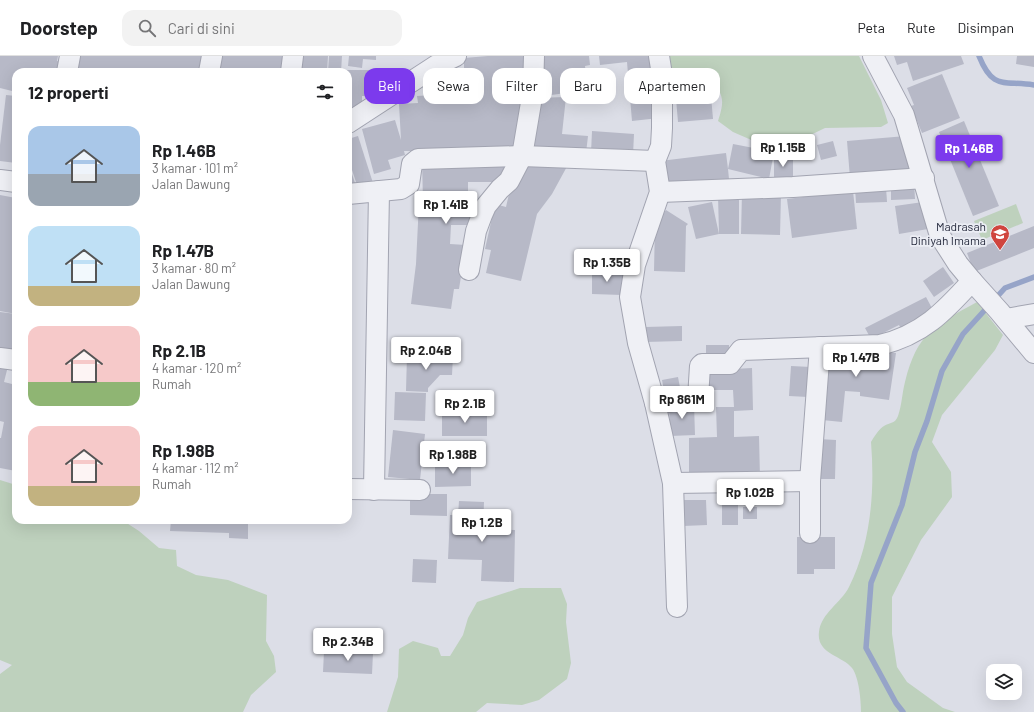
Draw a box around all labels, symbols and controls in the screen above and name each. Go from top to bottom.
search box [122,10,402,46]
text: Doorstep [20,16,98,39]
icon: search [136,17,158,39]
text: Cari di sini [168,19,235,37]
text: Peta [857,19,885,36]
text: Rute [907,19,935,36]
text: Disimpan [957,19,1014,36]
chip: Beli [364,68,415,104]
chip: Sewa [423,68,484,104]
chip: Filter [492,68,552,104]
chip: Baru [560,68,616,104]
chip: Apartemen [624,68,720,104]
icon: filters [314,81,336,103]
text: 12 properti [28,82,109,102]
pin: Rp 1.15B [742,134,824,168]
pin: Rp 1.46B [928,135,1010,169]
text: Rp 1.15B [760,139,806,155]
text: Rp 1.46B [152,140,216,160]
text: Rp 1.46B [945,140,993,156]
icon: home [60,142,108,190]
text: 3 kamar · 101 m² [152,160,238,176]
text: Jalan Dawung [152,176,230,192]
pin: Rp 1.41B [405,191,487,225]
text: Rp 1.41B [423,196,469,212]
place label: Madrasah Diniyah Imama [910,219,986,247]
school or university icon: Madrasah Diniyah Imama [989,223,1011,251]
text: Rp 1.47B [152,240,214,260]
icon: home [60,242,108,290]
pin: Rp 1.35B [566,249,648,283]
text: Rp 1.35B [583,254,631,270]
text: 3 kamar · 80 m² [152,260,236,276]
text: Jalan Dawung [152,276,230,292]
pin: Rp 2.04B [385,337,467,371]
text: Rp 2.1B [152,340,206,360]
icon: home [60,342,108,390]
text: Rp 2.04B [400,342,452,358]
pin: Rp 1.47B [815,344,897,378]
text: Rp 1.47B [832,349,880,365]
text: 4 kamar · 120 m² [152,360,241,376]
text: Rumah [152,376,191,392]
pin: Rp 861M [645,386,719,420]
pin: Rp 2.1B [428,390,502,424]
text: Rp 861M [659,391,705,407]
text: Rp 2.1B [444,395,486,411]
text: Rp 1.98B [152,440,215,460]
pin: Rp 1.98B [412,441,494,475]
icon: home [60,442,108,490]
text: Rp 1.98B [429,446,477,462]
text: 4 kamar · 112 m² [152,460,239,476]
text: Rumah [152,476,191,492]
pin: Rp 1.02B [709,479,791,513]
text: Rp 1.02B [726,484,774,500]
pin: Rp 1.2B [445,509,519,543]
text: Rp 1.2B [461,514,503,530]
pin: Rp 2.34B [307,628,389,662]
text: Rp 2.34B [322,633,374,649]
map controls [986,664,1022,700]
button: layers [986,664,1022,700]

